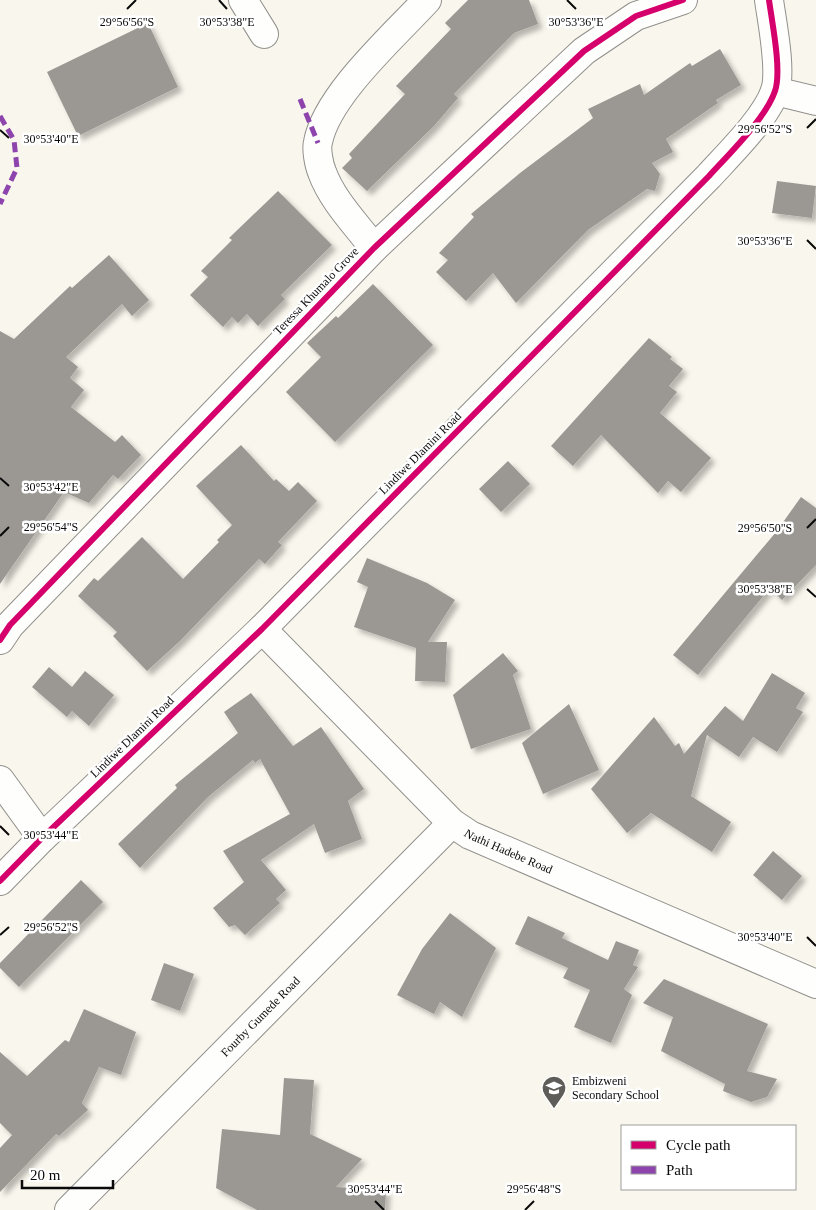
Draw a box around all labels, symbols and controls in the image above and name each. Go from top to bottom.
text: 29°56'56"S [100,15,154,29]
text: 30°53'38"E [199,15,255,29]
text: 30°53'36"E [548,15,604,29]
text: 29°56'52"S [738,122,792,136]
text: 30°53'40"E [23,132,79,146]
text: 30°53'36"E [737,234,793,248]
street label: Teressa Khumalo Grove [271,244,361,338]
street label: Lindiwe Dlamini Road [376,409,464,497]
text: 30°53'42"E [23,480,79,494]
text: 29°56'54"S [24,520,78,534]
text: 29°56'50"S [738,521,792,535]
text: 30°53'38"E [737,582,793,596]
street label: Lindiwe Dlamini Road [87,694,177,780]
street label: Nathi Hadebe Road [462,826,555,877]
text: 30°53'44"E [23,828,79,842]
text: 29°56'52"S [24,920,78,934]
text: 30°53'40"E [737,930,793,944]
street label: Fourby Gumede Road [218,974,303,1060]
place label: Embizweni Secondary School [572,1074,660,1102]
school or university icon: Embizweni Secondary School [541,1075,567,1109]
legend [621,1125,796,1190]
text: Cycle path [666,1137,731,1153]
scale bar [22,1158,114,1190]
text: Path [666,1162,693,1178]
text: 20 m [30,1167,61,1183]
text: 30°53'44"E [347,1182,403,1196]
text: 29°56'48"S [507,1182,561,1196]

